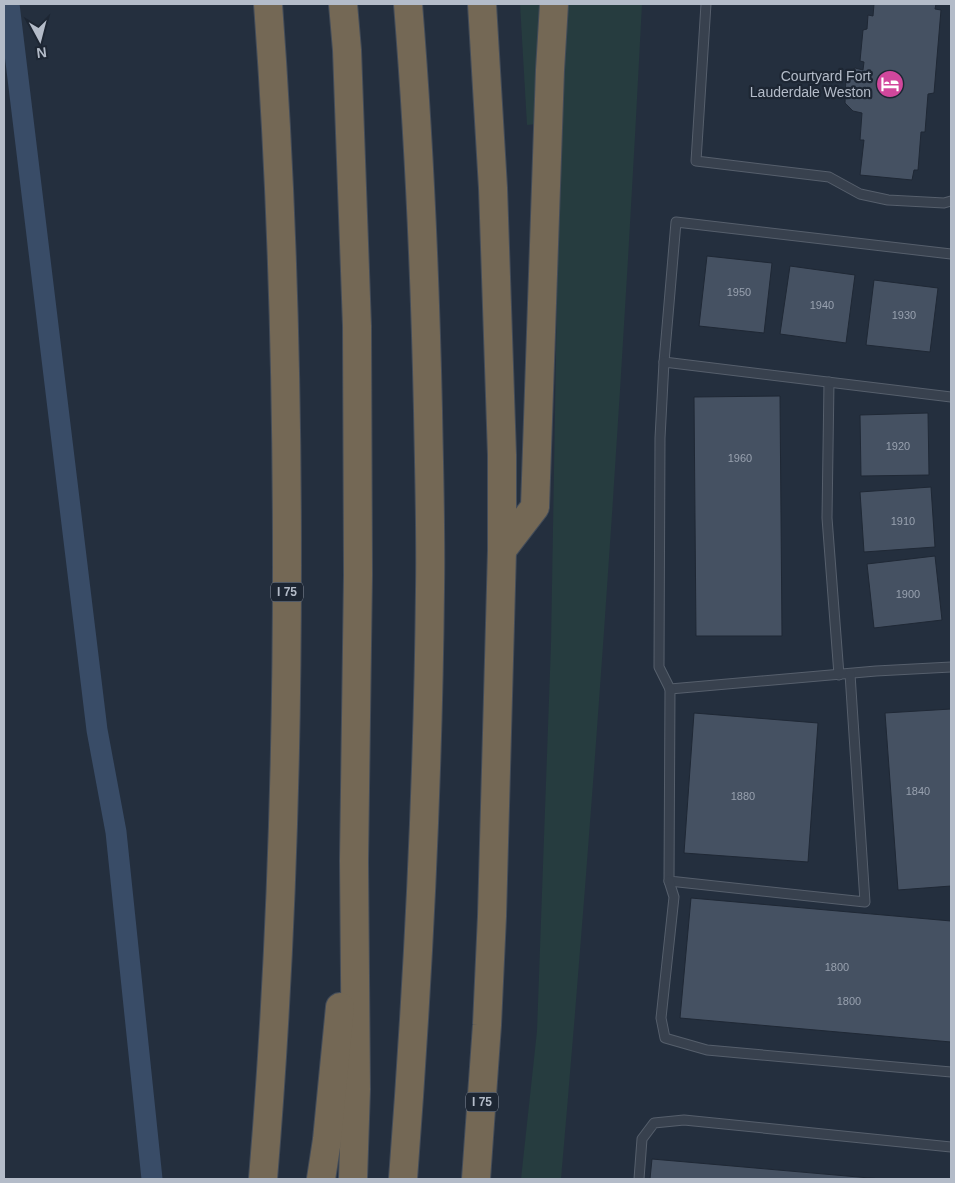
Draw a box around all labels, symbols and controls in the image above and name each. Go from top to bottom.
north arrow [15,15,65,65]
text: N [36,44,48,61]
place label: Courtyard Fort Lauderdale Weston [750,68,871,100]
hotel icon: Courtyard Fort Lauderdale Weston [875,69,905,99]
house number: 1950 [727,286,751,298]
house number: 1940 [810,299,834,311]
house number: 1930 [892,309,916,321]
house number: 1920 [886,440,910,452]
house number: 1960 [728,452,752,464]
house number: 1910 [891,515,915,527]
road number: I 75 [271,582,303,602]
house number: 1900 [896,588,920,600]
house number: 1840 [906,785,930,797]
house number: 1880 [731,790,755,802]
house number: 1800 [825,961,849,973]
house number: 1800 [837,995,861,1007]
road number: I 75 [466,1092,498,1112]

